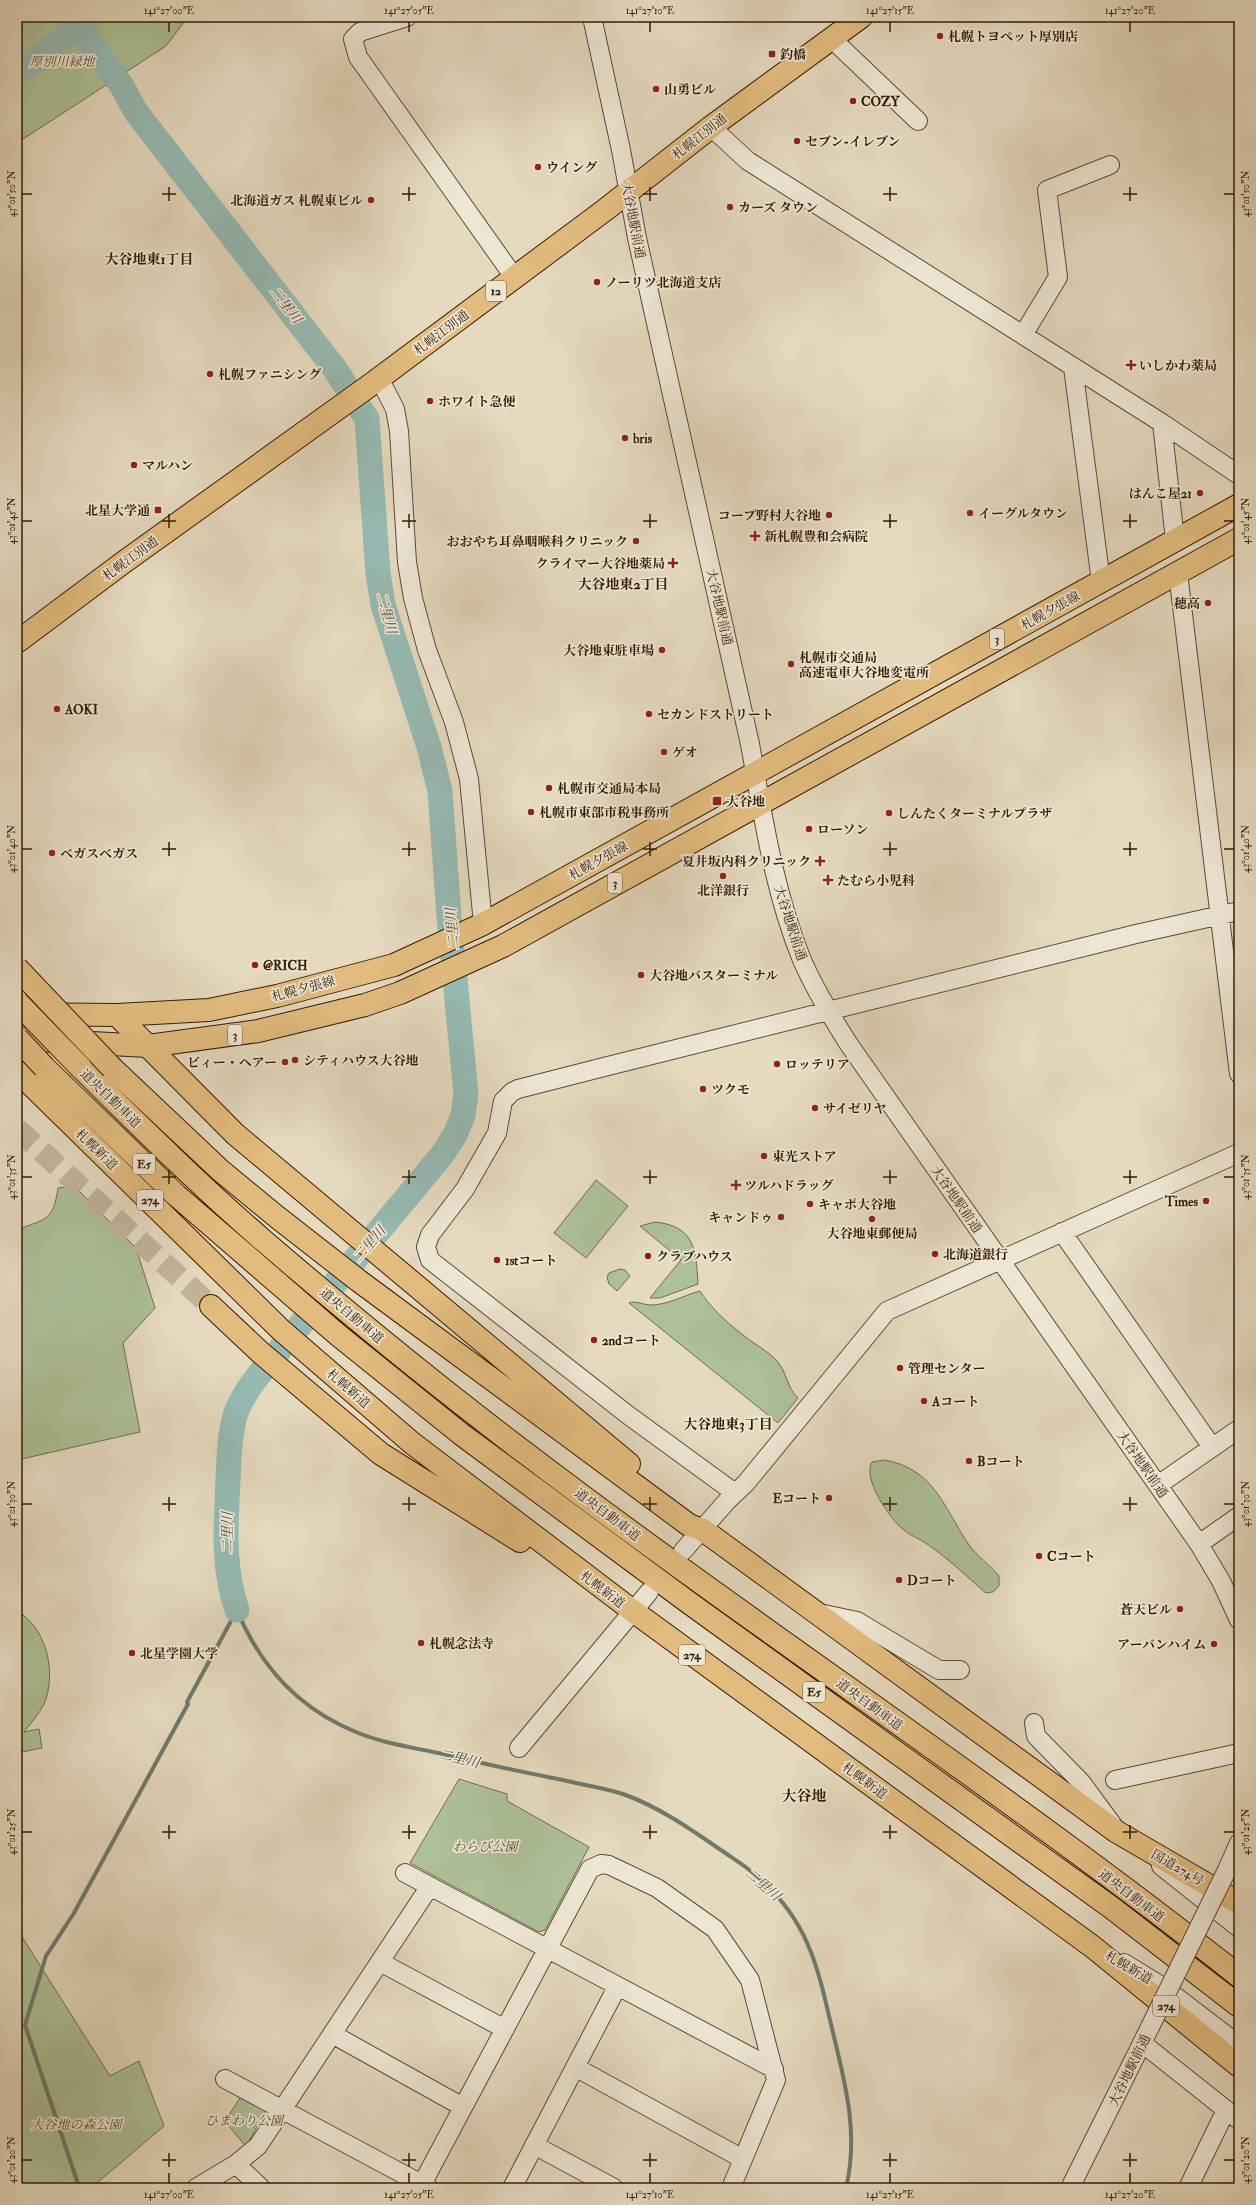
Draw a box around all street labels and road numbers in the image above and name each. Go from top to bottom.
street label: 札幌江別通 [669,110,730,163]
street label: 大谷地駅前通 [618,180,648,260]
road number: 12 [486,281,506,301]
street label: 札幌江別通 [411,307,472,359]
street label: 札幌江別通 [100,533,162,584]
street label: 大谷地駅前通 [702,567,736,647]
street label: 札幌夕張線 [1018,588,1083,634]
road number: 3 [990,629,1004,649]
street label: 札幌夕張線 [566,838,631,884]
road number: 3 [608,873,622,893]
street label: 大谷地駅前通 [770,884,810,963]
street label: 札幌夕張線 [270,973,337,1005]
road number: 3 [228,1025,242,1045]
street label: 道央自動車道 [77,1066,144,1132]
street label: 札幌新道 [72,1126,121,1174]
road number: E5 [133,1154,155,1174]
street label: 大谷地駅前通 [927,1163,985,1236]
road number: 274 [137,1190,163,1210]
street label: 道央自動車道 [316,1285,386,1347]
street label: 札幌新道 [323,1366,373,1412]
street label: 大谷地駅前通 [1113,1428,1171,1501]
street label: 道央自動車道 [571,1485,643,1545]
street label: 札幌新道 [577,1568,628,1612]
road number: 274 [679,1645,705,1665]
street label: 道央自動車道 [833,1675,906,1734]
road number: E5 [803,1682,825,1702]
street label: 札幌新道 [839,1759,890,1803]
street label: 国道274号 [1148,1846,1207,1889]
street label: 道央自動車道 [1095,1866,1167,1926]
street label: 札幌新道 [1102,1948,1155,1988]
road number: 274 [1153,1996,1179,2016]
street label: 大谷地駅前通 [1106,2032,1154,2109]

